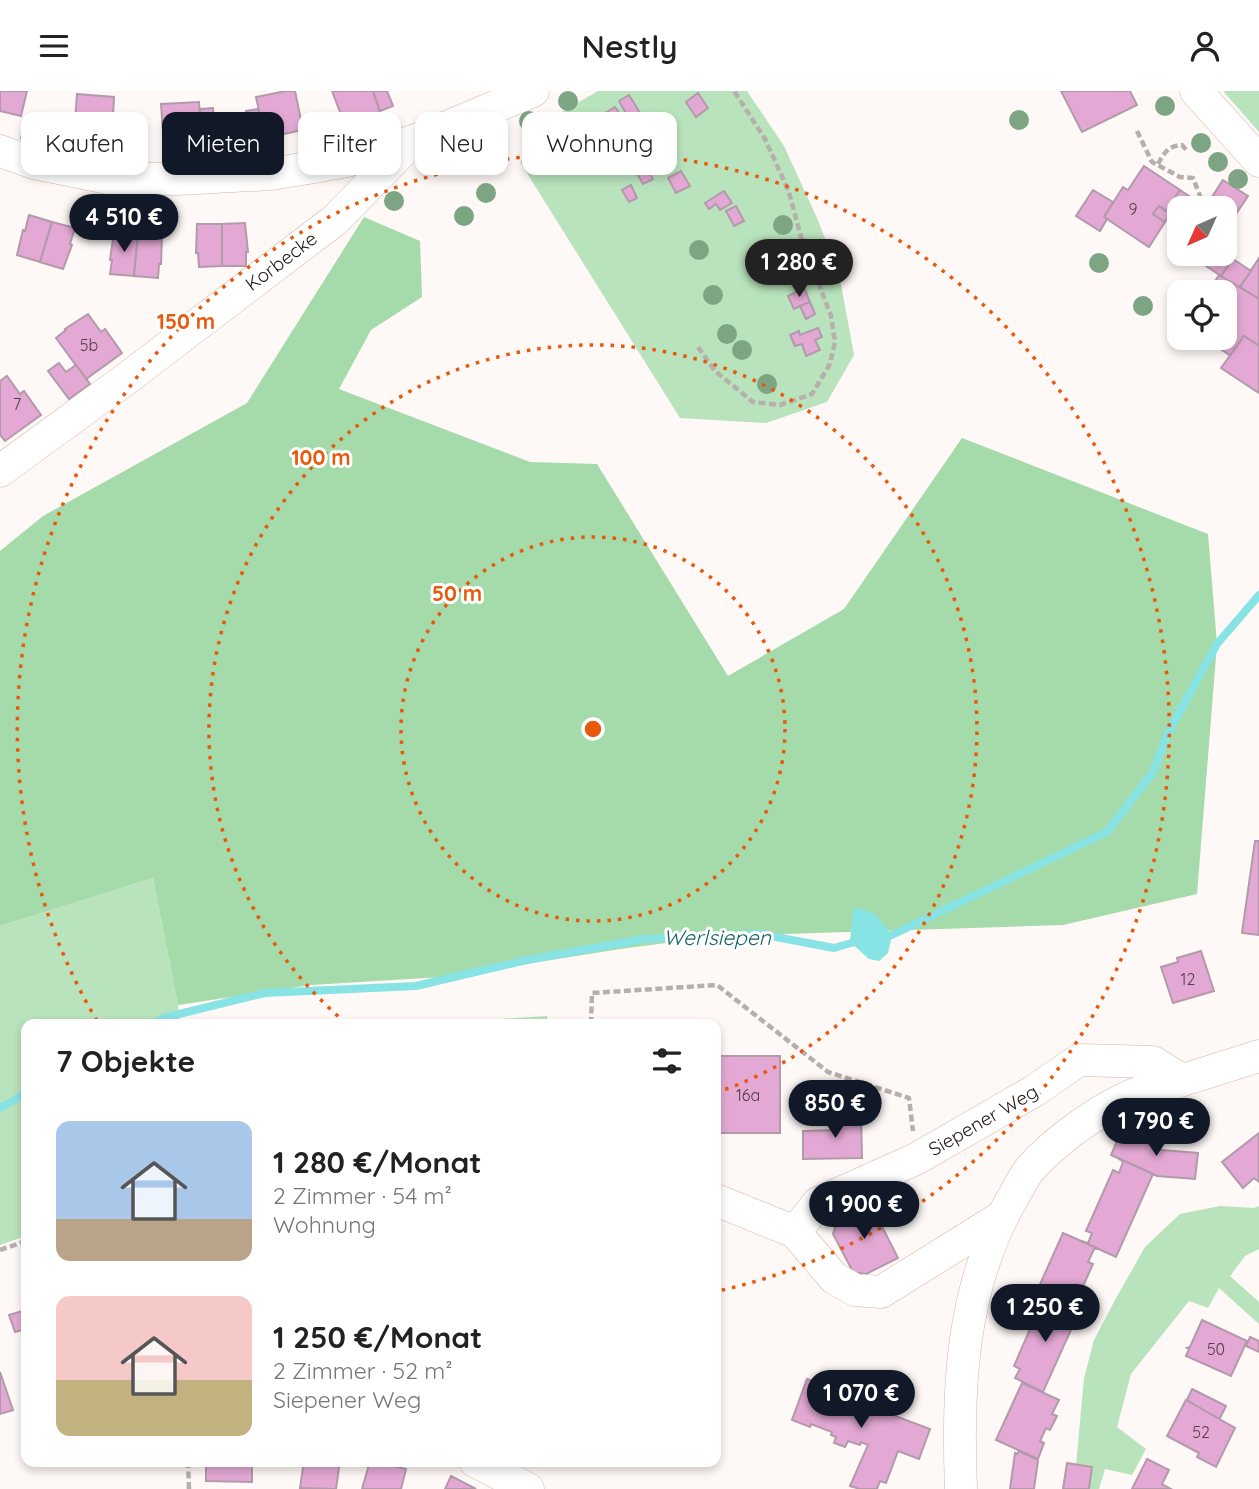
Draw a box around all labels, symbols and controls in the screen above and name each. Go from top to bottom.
text: Nestly [581,26,678,66]
icon: menu [35,27,73,65]
icon: person [1186,27,1224,65]
chip: Kaufen [21,112,148,175]
chip: Mieten [162,112,284,175]
chip: Filter [298,112,401,175]
chip: Neu [415,112,508,175]
chip: Wohnung [522,112,677,175]
pin: 4 510 € [59,195,189,254]
north arrow [1167,196,1237,266]
map controls [1167,196,1237,350]
house number: 9 [1129,199,1138,219]
text: 4 510 € [85,202,163,231]
street label: Korbecke [240,226,322,296]
pin: 1 280 € [734,239,864,299]
text: 1 280 € [761,247,837,276]
button: locate [1167,280,1237,350]
text: 150 m [157,308,215,334]
house number: 5b [80,335,98,355]
house number: 7 [13,394,21,414]
text: 100 m [291,444,351,470]
text: 50 m [432,580,482,606]
centre of rings [581,717,605,741]
water label: Werlsiepen [663,924,772,950]
house number: 12 [1181,969,1196,989]
text: 7 Objekte [56,1042,195,1080]
icon: filters [648,1042,686,1080]
street label: Siepener Weg [924,1079,1042,1161]
pin: 850 € [786,1081,884,1140]
house number: 16a [736,1085,760,1105]
text: 850 € [805,1088,865,1117]
pin: 1 790 € [1091,1098,1221,1158]
text: 1 790 € [1118,1106,1194,1135]
text: 1 280 €/Monat [273,1143,482,1181]
icon: home [112,1149,196,1233]
text: 2 Zimmer · 54 m² [273,1181,452,1210]
pin: 1 900 € [799,1181,929,1241]
text: 1 900 € [825,1189,903,1218]
text: Wohnung [273,1210,376,1239]
pin: 1 250 € [980,1285,1110,1344]
text: 1 250 € [1007,1292,1083,1321]
text: 1 250 €/Monat [273,1318,482,1356]
icon: home [112,1324,196,1408]
house number: 50 [1207,1339,1225,1359]
text: 2 Zimmer · 52 m² [273,1356,452,1385]
pin: 1 070 € [796,1371,926,1430]
text: 1 070 € [823,1378,899,1407]
text: Siepener Weg [273,1385,421,1414]
house number: 52 [1192,1422,1210,1442]

